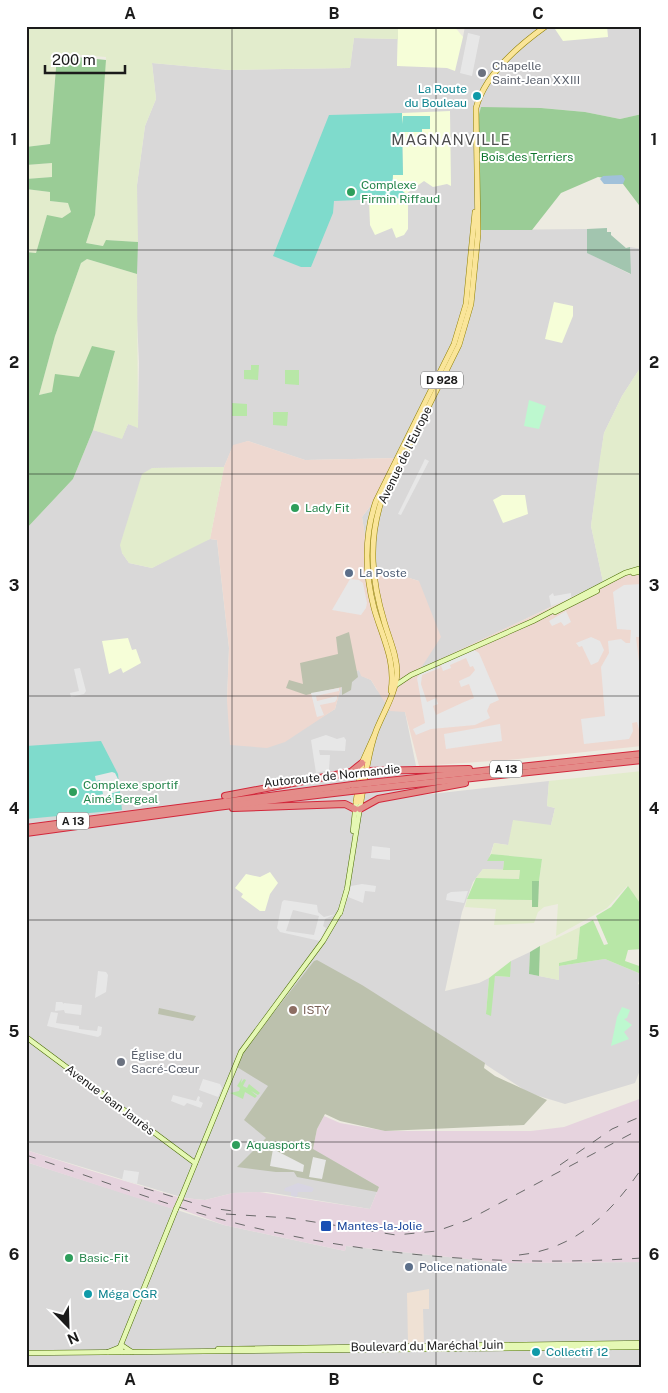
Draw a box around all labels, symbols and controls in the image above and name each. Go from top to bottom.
text: A [124,4,136,23]
text: B [329,4,340,23]
text: C [532,4,544,23]
scale bar [45,42,125,74]
text: 200 m [52,51,96,68]
place label: Chapelle Saint-Jean XXIII [492,59,580,87]
marker: Chapelle Saint-Jean XXIII [476,67,488,79]
place label: La Route du Bouleau [404,82,467,110]
marker: La Route du Bouleau [471,90,483,102]
text: 1 [11,130,17,149]
text: 1 [651,130,657,149]
district label: MAGNANVILLE [391,131,511,148]
park label: Bois des Terriers [481,150,573,164]
place label: Complexe Firmin Riffaud [361,178,440,206]
marker: Complexe Firmin Riffaud [345,186,357,198]
text: 2 [9,353,19,372]
text: 2 [649,353,659,372]
road number: D 928 [421,372,463,388]
street label: Avenue de l'Europe [375,404,435,506]
place label: Lady Fit [305,501,350,515]
marker: Lady Fit [289,502,301,514]
place label: La Poste [359,566,407,580]
marker: La Poste [343,567,355,579]
text: 3 [9,576,19,595]
text: 3 [649,576,659,595]
road number: A 13 [490,761,522,778]
street label: Autoroute de Normandie [263,762,401,790]
place label: Complexe sportif Aimé Bergeal [83,778,179,806]
marker: Complexe sportif Aimé Bergeal [67,786,79,798]
text: 4 [9,799,20,818]
text: 4 [649,799,660,818]
road number: A 13 [57,812,89,829]
place label: ISTY [303,1003,330,1017]
marker: ISTY [287,1004,299,1016]
text: 5 [9,1022,20,1041]
text: 5 [649,1022,660,1041]
place label: Église du Sacré-Cœur [131,1048,200,1076]
marker: Église du Sacré-Cœur [115,1056,127,1068]
street label: Avenue Jean Jaurès [63,1062,157,1138]
place label: Aquasports [246,1138,310,1152]
marker: Aquasports [230,1139,242,1151]
marker: Mantes-la-Jolie [319,1219,333,1233]
place label: Mantes-la-Jolie [337,1219,423,1233]
text: 6 [9,1245,19,1264]
text: 6 [649,1245,659,1264]
place label: Basic-Fit [79,1251,129,1265]
marker: Basic-Fit [63,1252,75,1264]
place label: Police nationale [419,1260,508,1274]
marker: Police nationale [403,1261,415,1273]
place label: Méga CGR [98,1287,157,1301]
marker: Méga CGR [82,1288,94,1300]
north arrow [42,1300,92,1350]
text: N [65,1328,81,1347]
street label: Boulevard du Maréchal Juin [350,1338,504,1354]
place label: Collectif 12 [546,1345,608,1359]
marker: Collectif 12 [530,1346,542,1358]
text: A [124,1370,136,1389]
text: B [329,1370,340,1389]
text: C [532,1370,544,1389]

